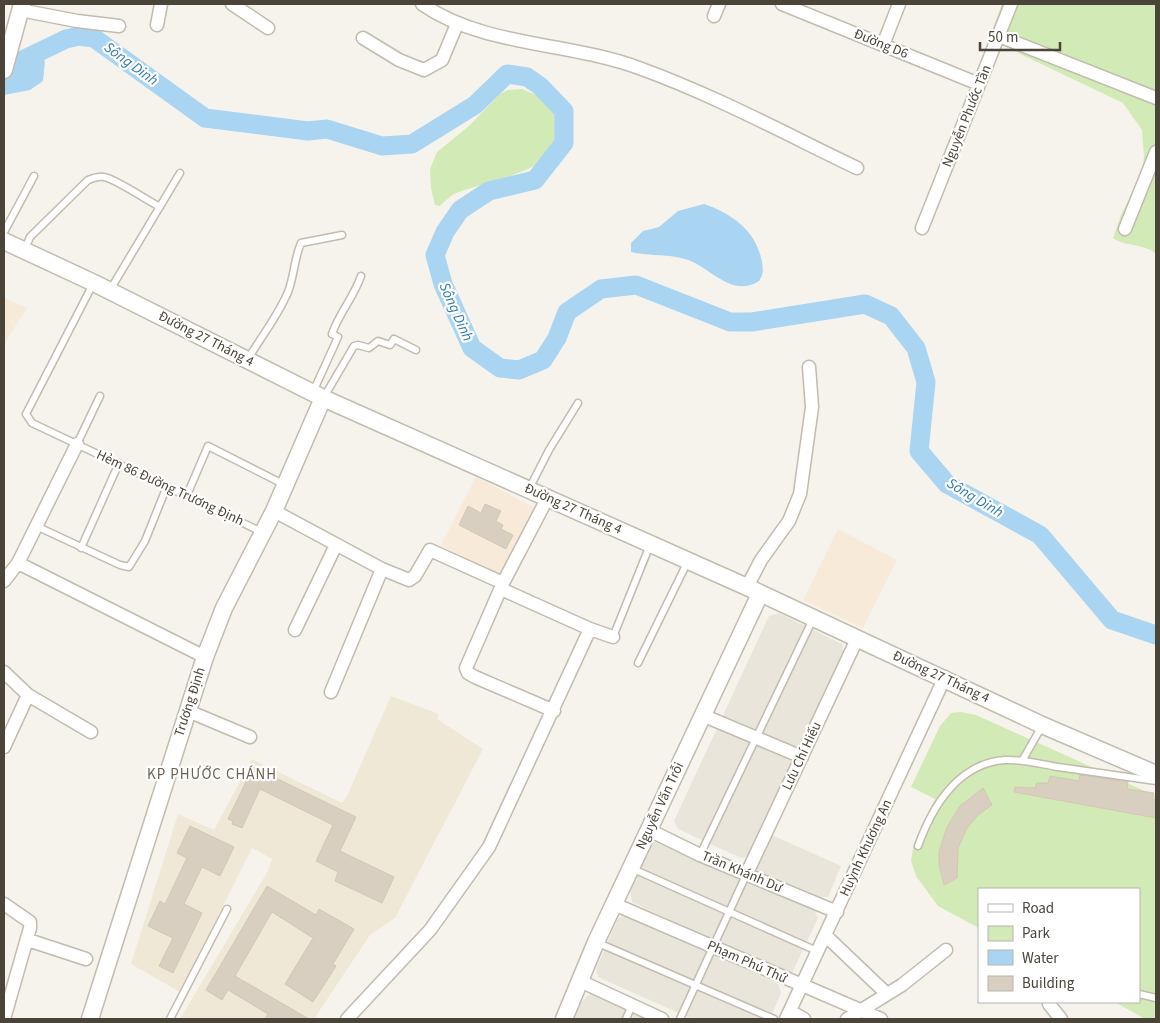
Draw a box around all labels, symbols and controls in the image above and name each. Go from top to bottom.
scale bar [980,20,1060,52]
street label: Đường D6 [851,24,911,64]
text: 50 m [988,27,1018,48]
water label: Sông Dinh [100,37,163,91]
street label: Nguyễn Phước Tần [937,62,997,170]
water label: Sông Dinh [434,279,478,345]
street label: Đường 27 Tháng 4 [155,306,257,372]
street label: Hẻm 86 Đường Trương Định [93,445,247,531]
water label: Sông Dinh [943,473,1007,523]
street label: Đường 27 Tháng 4 [521,479,625,539]
street label: Đường 27 Tháng 4 [889,646,993,708]
street label: Trương Định [169,665,211,739]
street label: Lưu Chí Hiếu [777,718,827,794]
street label: Nguyễn Văn Trỗi [631,759,689,853]
district label: KP PHƯỚC CHÁNH [147,764,277,785]
street label: Huỳnh Khương An [835,796,897,900]
street label: Trần Khánh Dư [699,846,786,898]
legend [978,888,1140,1003]
text: Road [1022,898,1054,919]
text: Park [1022,923,1051,944]
street label: Phạm Phú Thứ [704,935,791,989]
text: Water [1022,948,1059,969]
text: Building [1022,973,1075,994]

